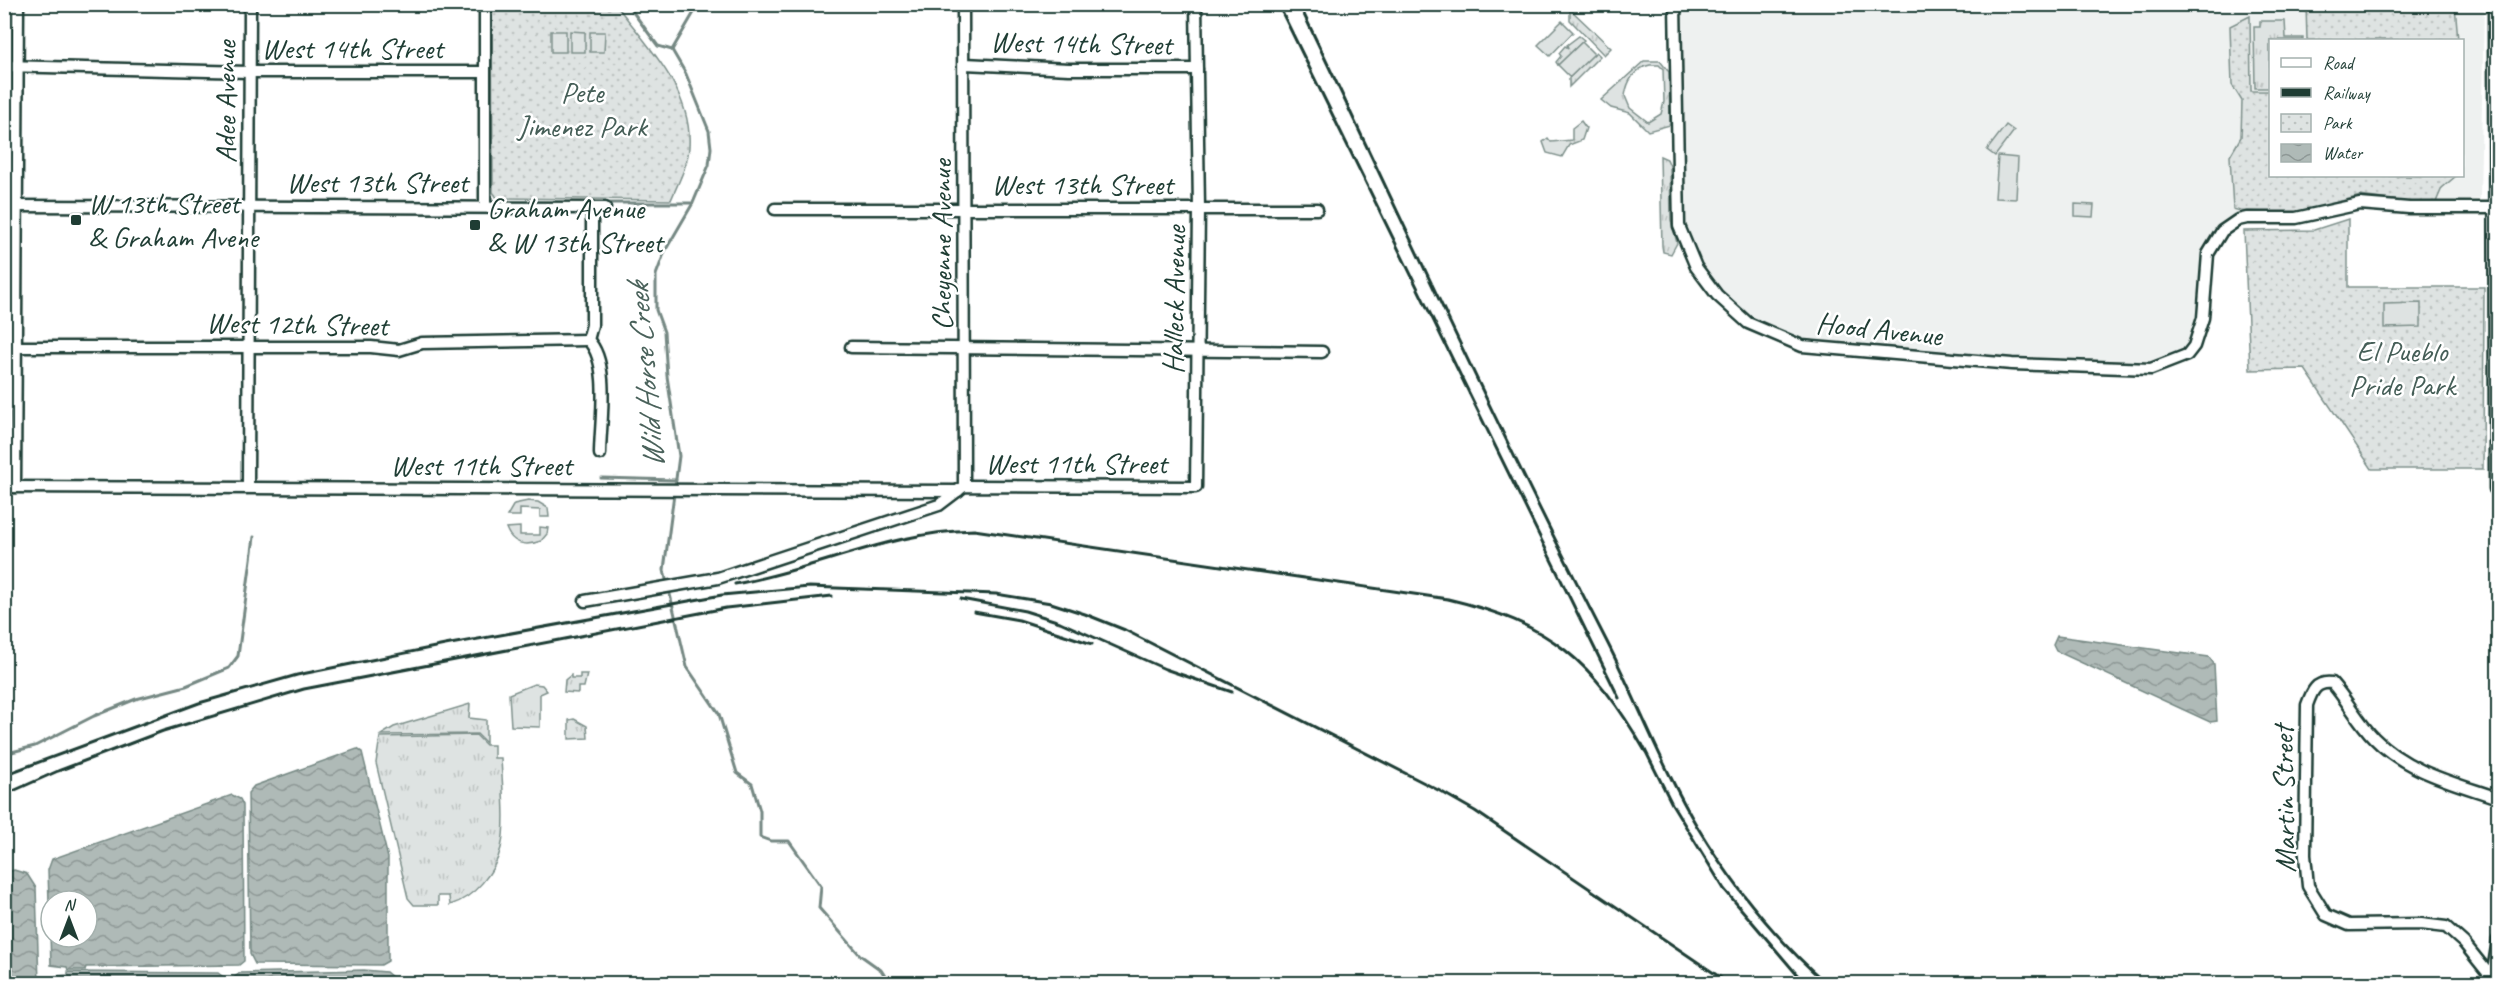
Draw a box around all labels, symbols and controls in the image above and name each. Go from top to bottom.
street label: West 14th Street [990,22,1175,64]
street label: West 14th Street [261,29,446,67]
street label: Adee Avenue [206,38,244,163]
legend [2269,39,2464,177]
text: Road [2323,52,2356,74]
park label: Pete Jimenez Park [515,73,649,145]
text: Railway [2323,82,2371,104]
text: Park [2323,112,2353,134]
text: Water [2323,142,2364,164]
street label: Cheyenne Avenue [922,157,960,330]
street label: West 13th Street [286,163,471,201]
street label: West 13th Street [991,165,1176,203]
place label: W 13th Street & Graham Avene [88,184,260,256]
place label: Graham Avenue & W 13th Street [487,189,666,261]
marker: W 13th Street & Graham Avene [69,213,83,227]
marker: Graham Avenue & W 13th Street [468,218,482,232]
street label: Halleck Avenue [1154,223,1194,375]
water label: Wild Horse Creek [616,276,674,470]
street label: West 12th Street [206,303,391,345]
street label: Hood Avenue [1814,304,1946,355]
park label: El Pueblo Pride Park [2349,332,2457,404]
street label: West 11th Street [985,444,1170,482]
street label: West 11th Street [390,446,575,484]
street label: Martin Street [2264,721,2304,873]
north arrow [39,889,99,949]
text: N [64,895,77,915]

